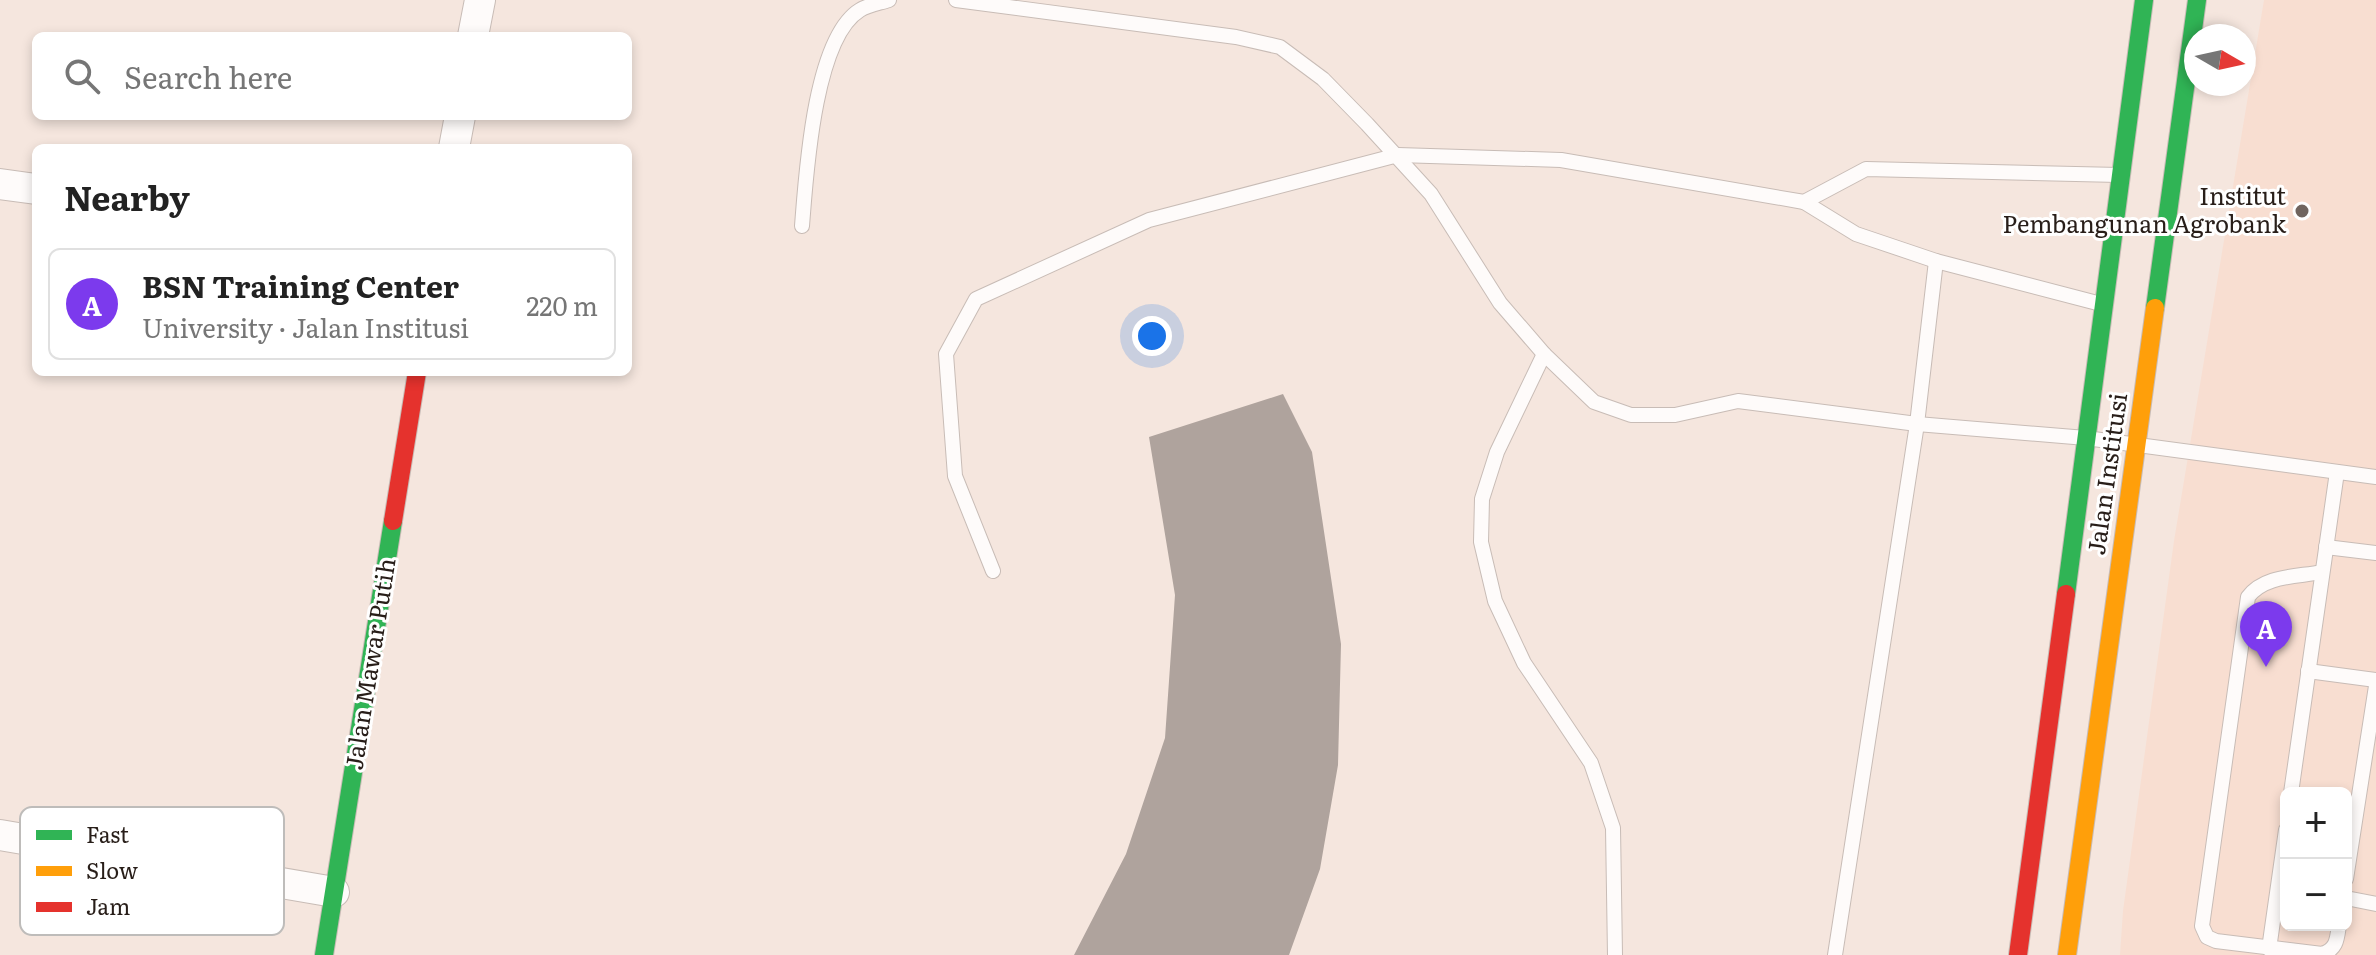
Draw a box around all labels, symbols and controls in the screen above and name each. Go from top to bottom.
north arrow [2184,24,2256,96]
search box [32,32,632,120]
icon: search [60,54,104,98]
text: Search here [124,54,292,98]
text: Nearby [64,171,190,221]
place label: Institut Pembangunan Agrobank [2002,177,2286,240]
marker: Institut Pembangunan Agrobank [2293,202,2311,220]
text: BSN Training Center [142,263,459,307]
text: A [82,285,102,324]
text: 220 m [526,285,598,324]
text: University · Jalan Institusi [142,307,469,346]
your location [1132,316,1172,356]
street label: Jalan Institusi [2077,390,2134,557]
street label: Jalan Mawar Putih [334,555,403,772]
pin: A [2240,601,2292,667]
map controls [2280,787,2352,931]
button: + [2280,787,2352,859]
legend [20,807,284,935]
text: Fast [86,817,129,850]
text: Slow [86,853,138,886]
button: − [2280,859,2352,931]
text: Jam [86,889,130,922]

